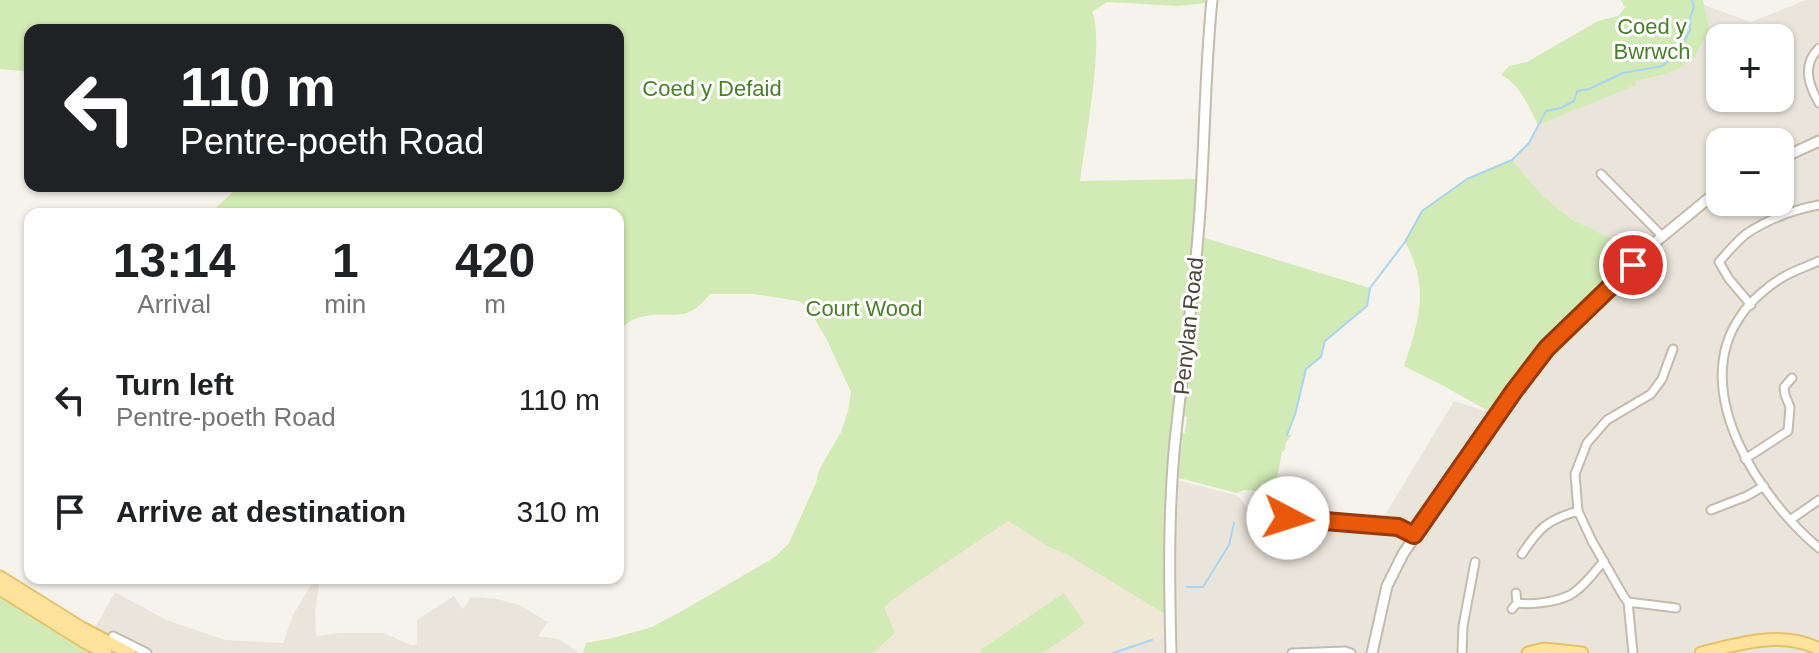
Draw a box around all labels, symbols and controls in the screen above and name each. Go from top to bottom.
park label: Coed y Bwrwch [1613,14,1691,64]
map controls [1706,24,1794,216]
button: + [1706,24,1794,112]
text: 110 m [180,55,336,118]
icon: left [48,56,152,160]
park label: Coed y Defaid [642,76,782,101]
text: Pentre-poeth Road [180,121,484,162]
button: − [1706,128,1794,216]
pin [1599,231,1667,299]
text: 13:14 [113,234,236,287]
text: 1 [332,234,359,287]
text: 420 [455,234,535,287]
icon: arrive [1611,243,1655,287]
street label: Penylan Road [1169,256,1208,396]
text: Arrival [137,289,211,319]
text: min [324,289,366,319]
text: m [484,289,506,319]
park label: Court Wood [806,296,922,321]
text: Turn left [116,368,234,401]
icon: left [48,378,92,422]
text: 110 m [519,383,600,416]
text: Pentre-poeth Road [116,402,336,432]
position arrow [1246,476,1330,560]
icon: arrive [48,490,92,534]
text: Arrive at destination [116,495,406,528]
text: 310 m [517,495,600,528]

